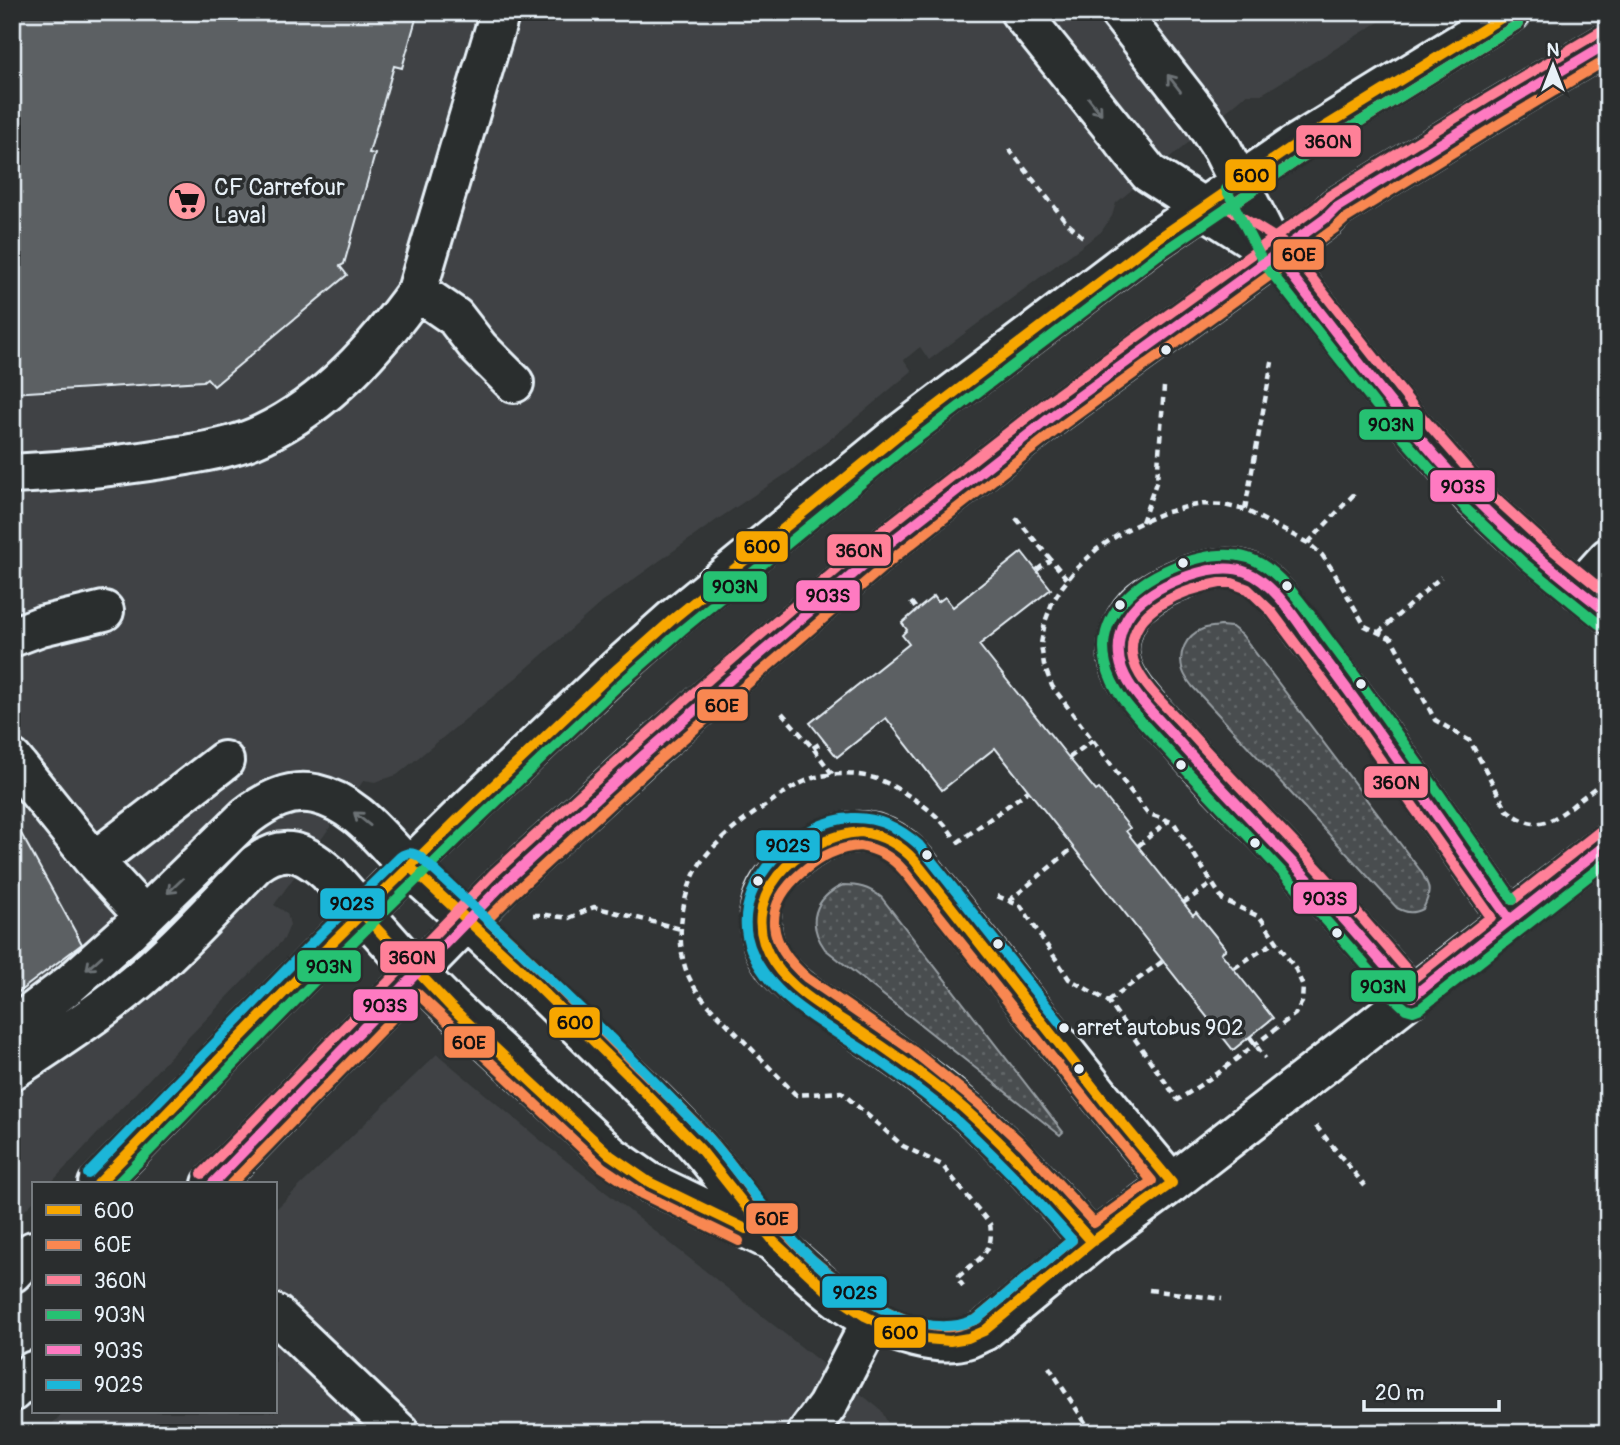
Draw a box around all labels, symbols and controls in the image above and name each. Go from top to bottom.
north arrow [1518,32,1588,102]
text: N [1547,38,1560,62]
one-way arrow [1167,74,1182,92]
one-way arrow [1088,97,1103,115]
line badge: 360N [1295,124,1362,158]
text: 360N [1304,130,1352,154]
line badge: 60O [1224,158,1277,192]
text: 60O [1233,164,1269,188]
place label: CF Carrefour Laval [214,173,345,230]
supermarket icon: CF Carrefour Laval [166,180,208,222]
line badge: 60E [1272,238,1325,271]
text: 60E [1282,243,1316,267]
unlabelled marker [1159,343,1173,357]
line badge: 903N [1358,408,1424,441]
text: 903N [1368,413,1414,437]
line badge: 903S [1429,469,1496,503]
text: 903S [1441,475,1485,499]
line badge: 60O [735,530,789,563]
line badge: 360N [826,533,892,567]
text: 60O [744,535,780,559]
text: 360N [835,539,883,563]
unlabelled marker [1176,556,1190,570]
line badge: 903N [702,570,768,603]
text: 903N [712,575,758,599]
line badge: 903S [795,579,861,612]
unlabelled marker [1280,579,1294,593]
text: 903S [806,584,850,608]
unlabelled marker [1113,598,1127,612]
unlabelled marker [1354,677,1368,691]
line badge: 60E [696,688,749,722]
text: 60E [705,694,739,718]
unlabelled marker [1174,758,1188,772]
line badge: 360N [1363,765,1429,799]
text: 360N [1372,771,1420,795]
one-way arrow [353,812,371,827]
line badge: 902S [755,829,821,862]
text: 902S [766,834,810,858]
unlabelled marker [1248,836,1262,850]
unlabelled marker [920,848,934,862]
unlabelled marker [751,874,765,888]
one-way arrow [167,877,184,894]
line badge: 903S [1292,881,1358,915]
line badge: 902S [319,887,386,920]
text: 903S [1303,887,1347,911]
text: 902S [330,892,374,916]
unlabelled marker [1330,926,1344,940]
unlabelled marker [991,937,1005,951]
line badge: 360N [379,940,446,974]
text: 360N [388,946,436,970]
line badge: 903N [296,949,362,983]
one-way arrow [86,954,103,971]
text: 903N [306,955,352,979]
line badge: 903N [1350,969,1417,1003]
text: 903N [1360,975,1406,999]
line badge: 903S [352,988,419,1022]
text: 903S [363,994,407,1018]
line badge: 60O [548,1006,601,1039]
text: 60O [557,1011,593,1035]
place label: arret autobus 902 [1077,1014,1244,1042]
marker: arret autobus 902 [1057,1021,1071,1035]
line badge: 60E [443,1025,496,1059]
text: 60E [452,1031,486,1055]
unlabelled marker [1072,1062,1086,1076]
legend [32,1182,276,1414]
text: 60O [94,1198,134,1225]
line badge: 60E [745,1202,799,1235]
text: 60E [755,1207,789,1231]
text: 60E [94,1232,132,1259]
text: 360N [94,1268,146,1295]
line badge: 902S [821,1275,888,1309]
text: 902S [833,1281,877,1305]
text: 903N [94,1302,145,1329]
line badge: 60O [873,1316,927,1349]
text: 60O [882,1321,918,1345]
text: 903S [94,1338,143,1365]
scale bar [1364,1368,1499,1412]
text: 902S [94,1372,143,1399]
text: 20 m [1375,1380,1424,1407]

